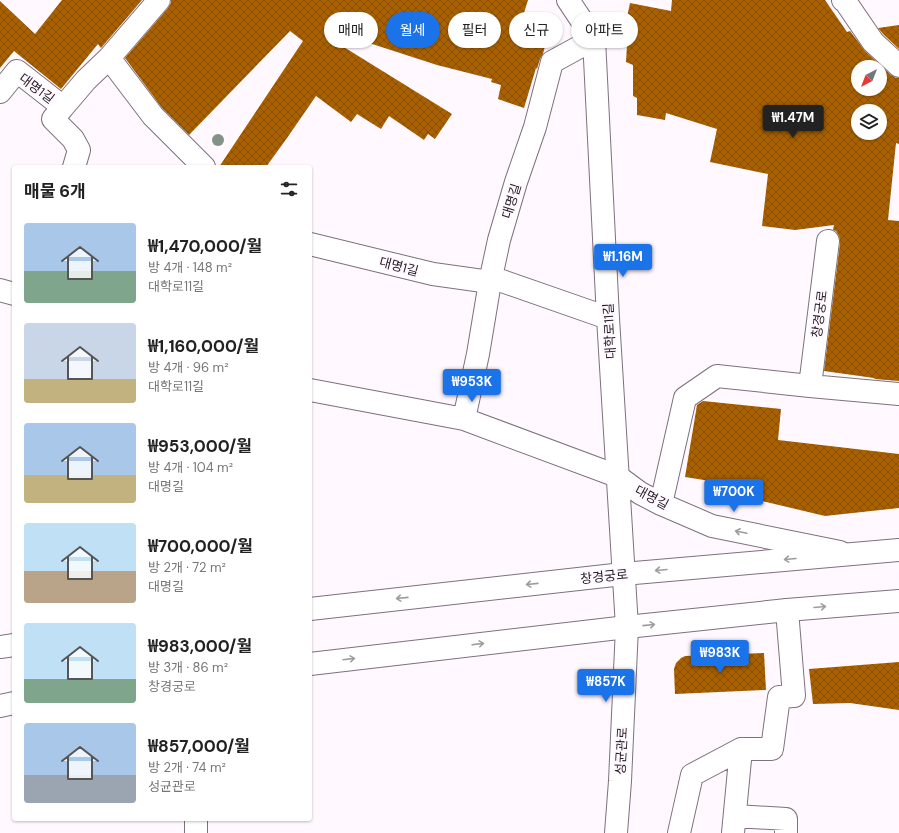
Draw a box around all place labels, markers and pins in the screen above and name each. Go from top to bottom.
pin: ₩1.47M [760,105,826,139]
pin: ₩1.16M [590,244,656,278]
pin: ₩953K [444,369,500,403]
pin: ₩700K [706,479,762,513]
pin: ₩983K [692,640,748,674]
pin: ₩857K [578,669,634,703]

